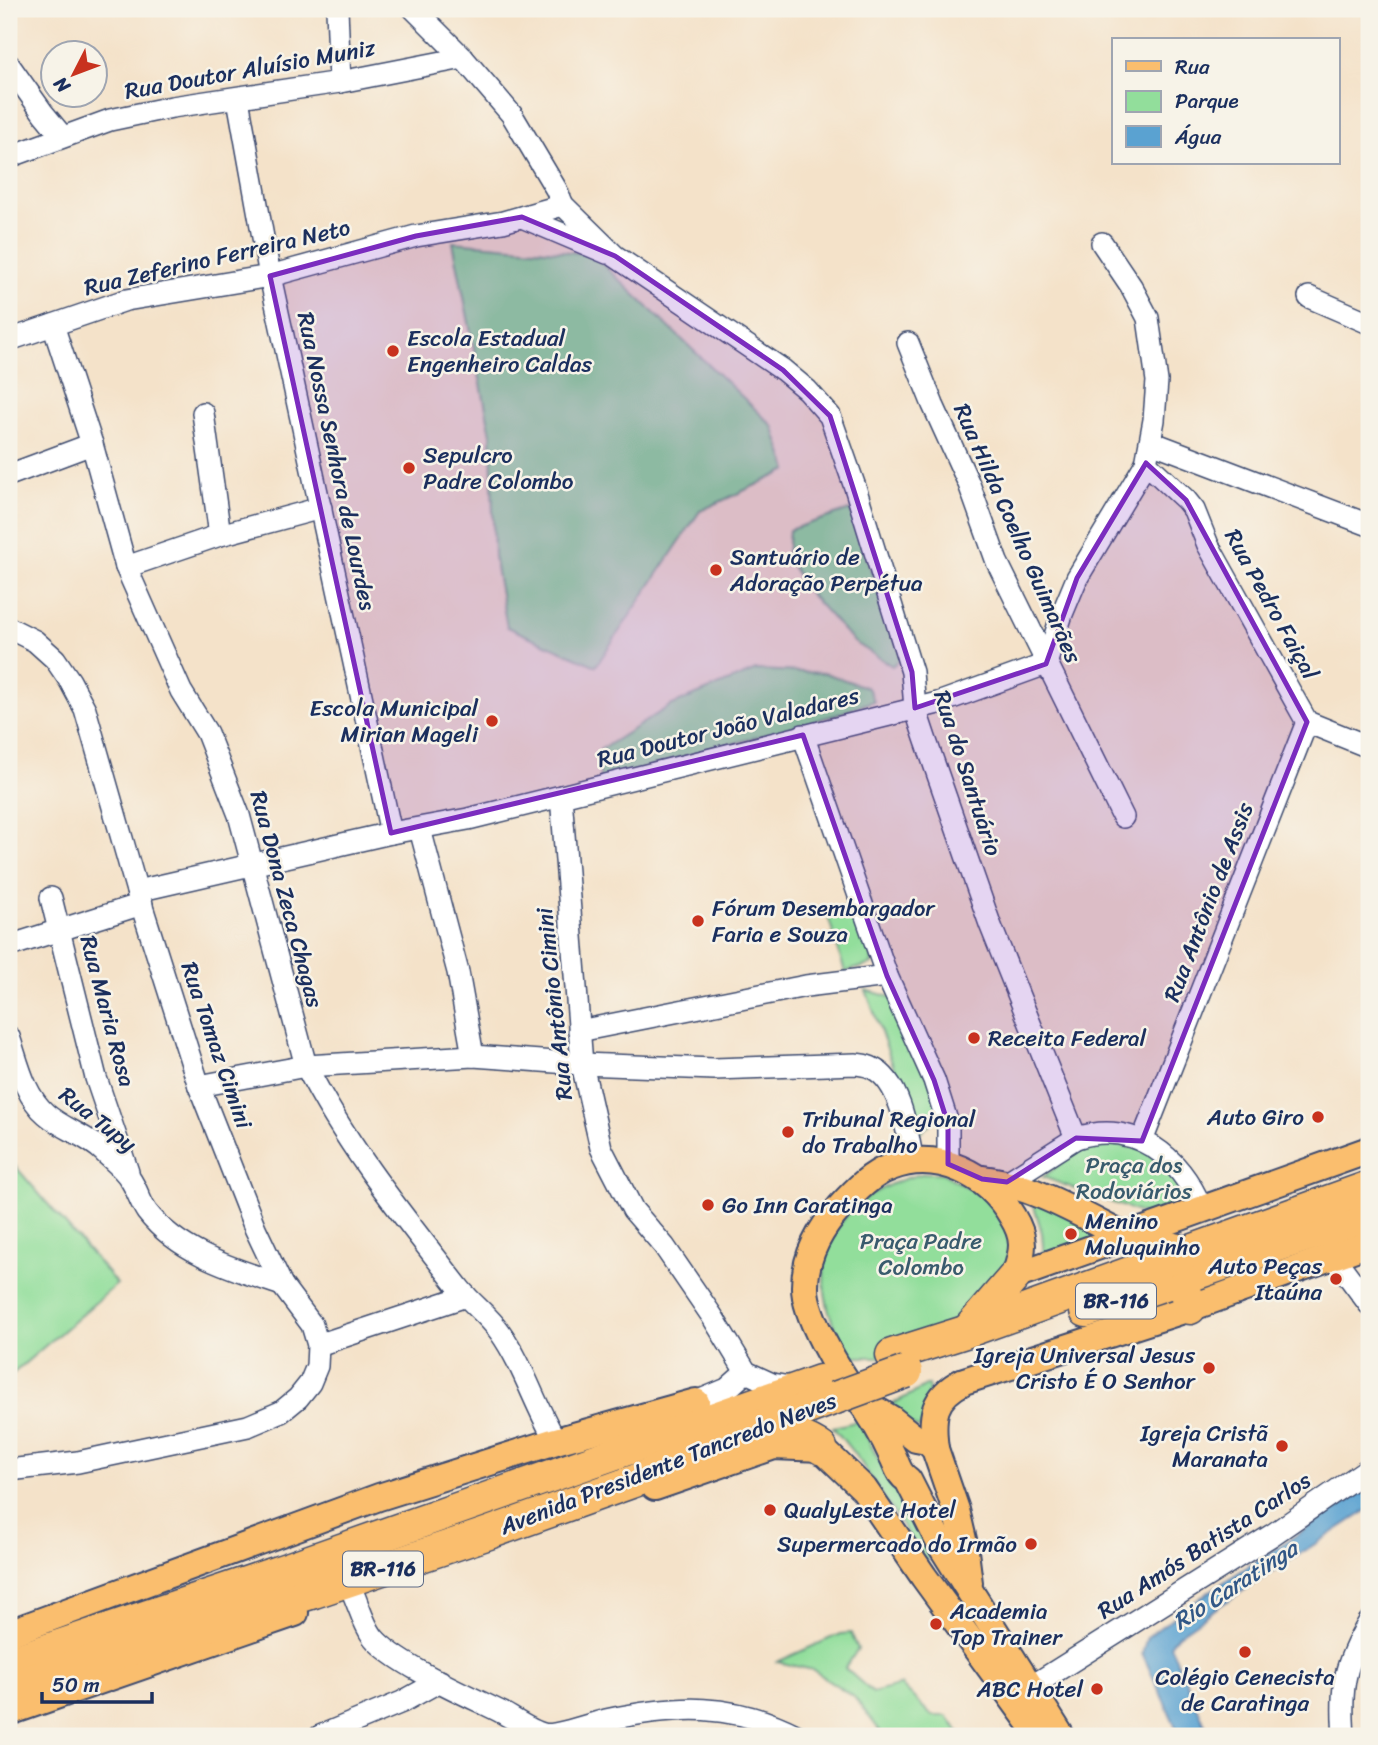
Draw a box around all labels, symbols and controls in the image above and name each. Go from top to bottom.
street label: Rua Doutor Aluísio Muniz [121,27,379,112]
north arrow [38,38,108,108]
legend [1112,38,1340,164]
text: Rua [1175,48,1210,86]
text: N [45,68,79,102]
text: Parque [1175,82,1239,120]
text: Água [1174,118,1222,156]
street label: Rua Zeferino Ferreira Neto [80,207,354,308]
street label: Rua Nossa Senhora de Lourdes [285,308,388,615]
place label: Escola Estadual Engenheiro Caldas [407,318,593,385]
marker: Escola Estadual Engenheiro Caldas [385,343,401,359]
street label: Rua Hilda Coelho Guimarães [942,396,1094,670]
place label: Sepulcro Padre Colombo [423,435,574,502]
marker: Sepulcro Padre Colombo [401,460,417,476]
street label: Rua Pedro Faiçal [1213,521,1330,688]
place label: Santuário de Adoração Perpétua [729,537,923,604]
marker: Santuário de Adoração Perpétua [708,562,724,578]
street label: Rua Doutor João Valadares [593,675,864,780]
street label: Rua do Santuário [921,685,1014,862]
place label: Escola Municipal Mirian Mageli [310,688,479,755]
marker: Escola Municipal Mirian Mageli [484,713,500,729]
street label: Rua Dona Zeca Chagas [238,786,335,1013]
street label: Rua Antônio de Assis [1152,796,1266,1008]
place label: Fórum Desembargador Faria e Souza [712,888,936,955]
street label: Rua Antônio Cimini [524,905,585,1102]
marker: Fórum Desembargador Faria e Souza [690,913,706,929]
street label: Rua Maria Rosa [68,931,147,1092]
street label: Rua Tomaz Cimini [169,956,264,1135]
place label: Receita Federal [988,1018,1147,1059]
marker: Receita Federal [966,1030,982,1046]
street label: Rua Tupy [49,1075,146,1163]
place label: Auto Giro [1206,1097,1304,1138]
place label: Tribunal Regional do Trabalho [802,1099,976,1166]
marker: Auto Giro [1310,1109,1326,1125]
marker: Tribunal Regional do Trabalho [780,1124,796,1140]
park label: Praça dos Rodoviários [1076,1145,1192,1212]
place label: Go Inn Caratinga [722,1185,893,1226]
marker: Go Inn Caratinga [700,1197,716,1213]
place label: Menino Maluquinho [1085,1201,1201,1268]
park label: Praça Padre Colombo [860,1221,982,1288]
marker: Menino Maluquinho [1063,1226,1079,1242]
place label: Auto Peças Itaúna [1207,1246,1322,1313]
marker: Auto Peças Itaúna [1328,1271,1344,1287]
road number: BR-116 [1076,1284,1156,1318]
place label: Igreja Universal Jesus Cristo É O Senhor [973,1335,1197,1402]
marker: Igreja Universal Jesus Cristo É O Senhor [1201,1360,1217,1376]
street label: Avenida Presidente Tancredo Neves [493,1380,843,1547]
place label: Igreja Cristã Maranata [1139,1413,1268,1480]
marker: Igreja Cristã Maranata [1274,1438,1290,1454]
street label: Rua Amós Batista Carlos [1089,1460,1320,1630]
place label: QualyLeste Hotel [784,1490,956,1531]
marker: QualyLeste Hotel [762,1502,778,1518]
place label: Supermercado do Irmão [777,1524,1017,1565]
water label: Rio Caratinga [1164,1527,1308,1642]
marker: Supermercado do Irmão [1023,1536,1039,1552]
road number: BR-116 [343,1552,423,1586]
place label: Academia Top Trainer [949,1591,1063,1658]
marker: Academia Top Trainer [928,1616,944,1632]
marker: Colégio Cenecista de Caratinga [1237,1644,1253,1660]
place label: Colégio Cenecista de Caratinga [1155,1657,1335,1724]
scale bar [42,1661,152,1705]
text: 50 m [52,1666,100,1704]
place label: ABC Hotel [976,1669,1083,1710]
marker: ABC Hotel [1089,1681,1105,1697]

